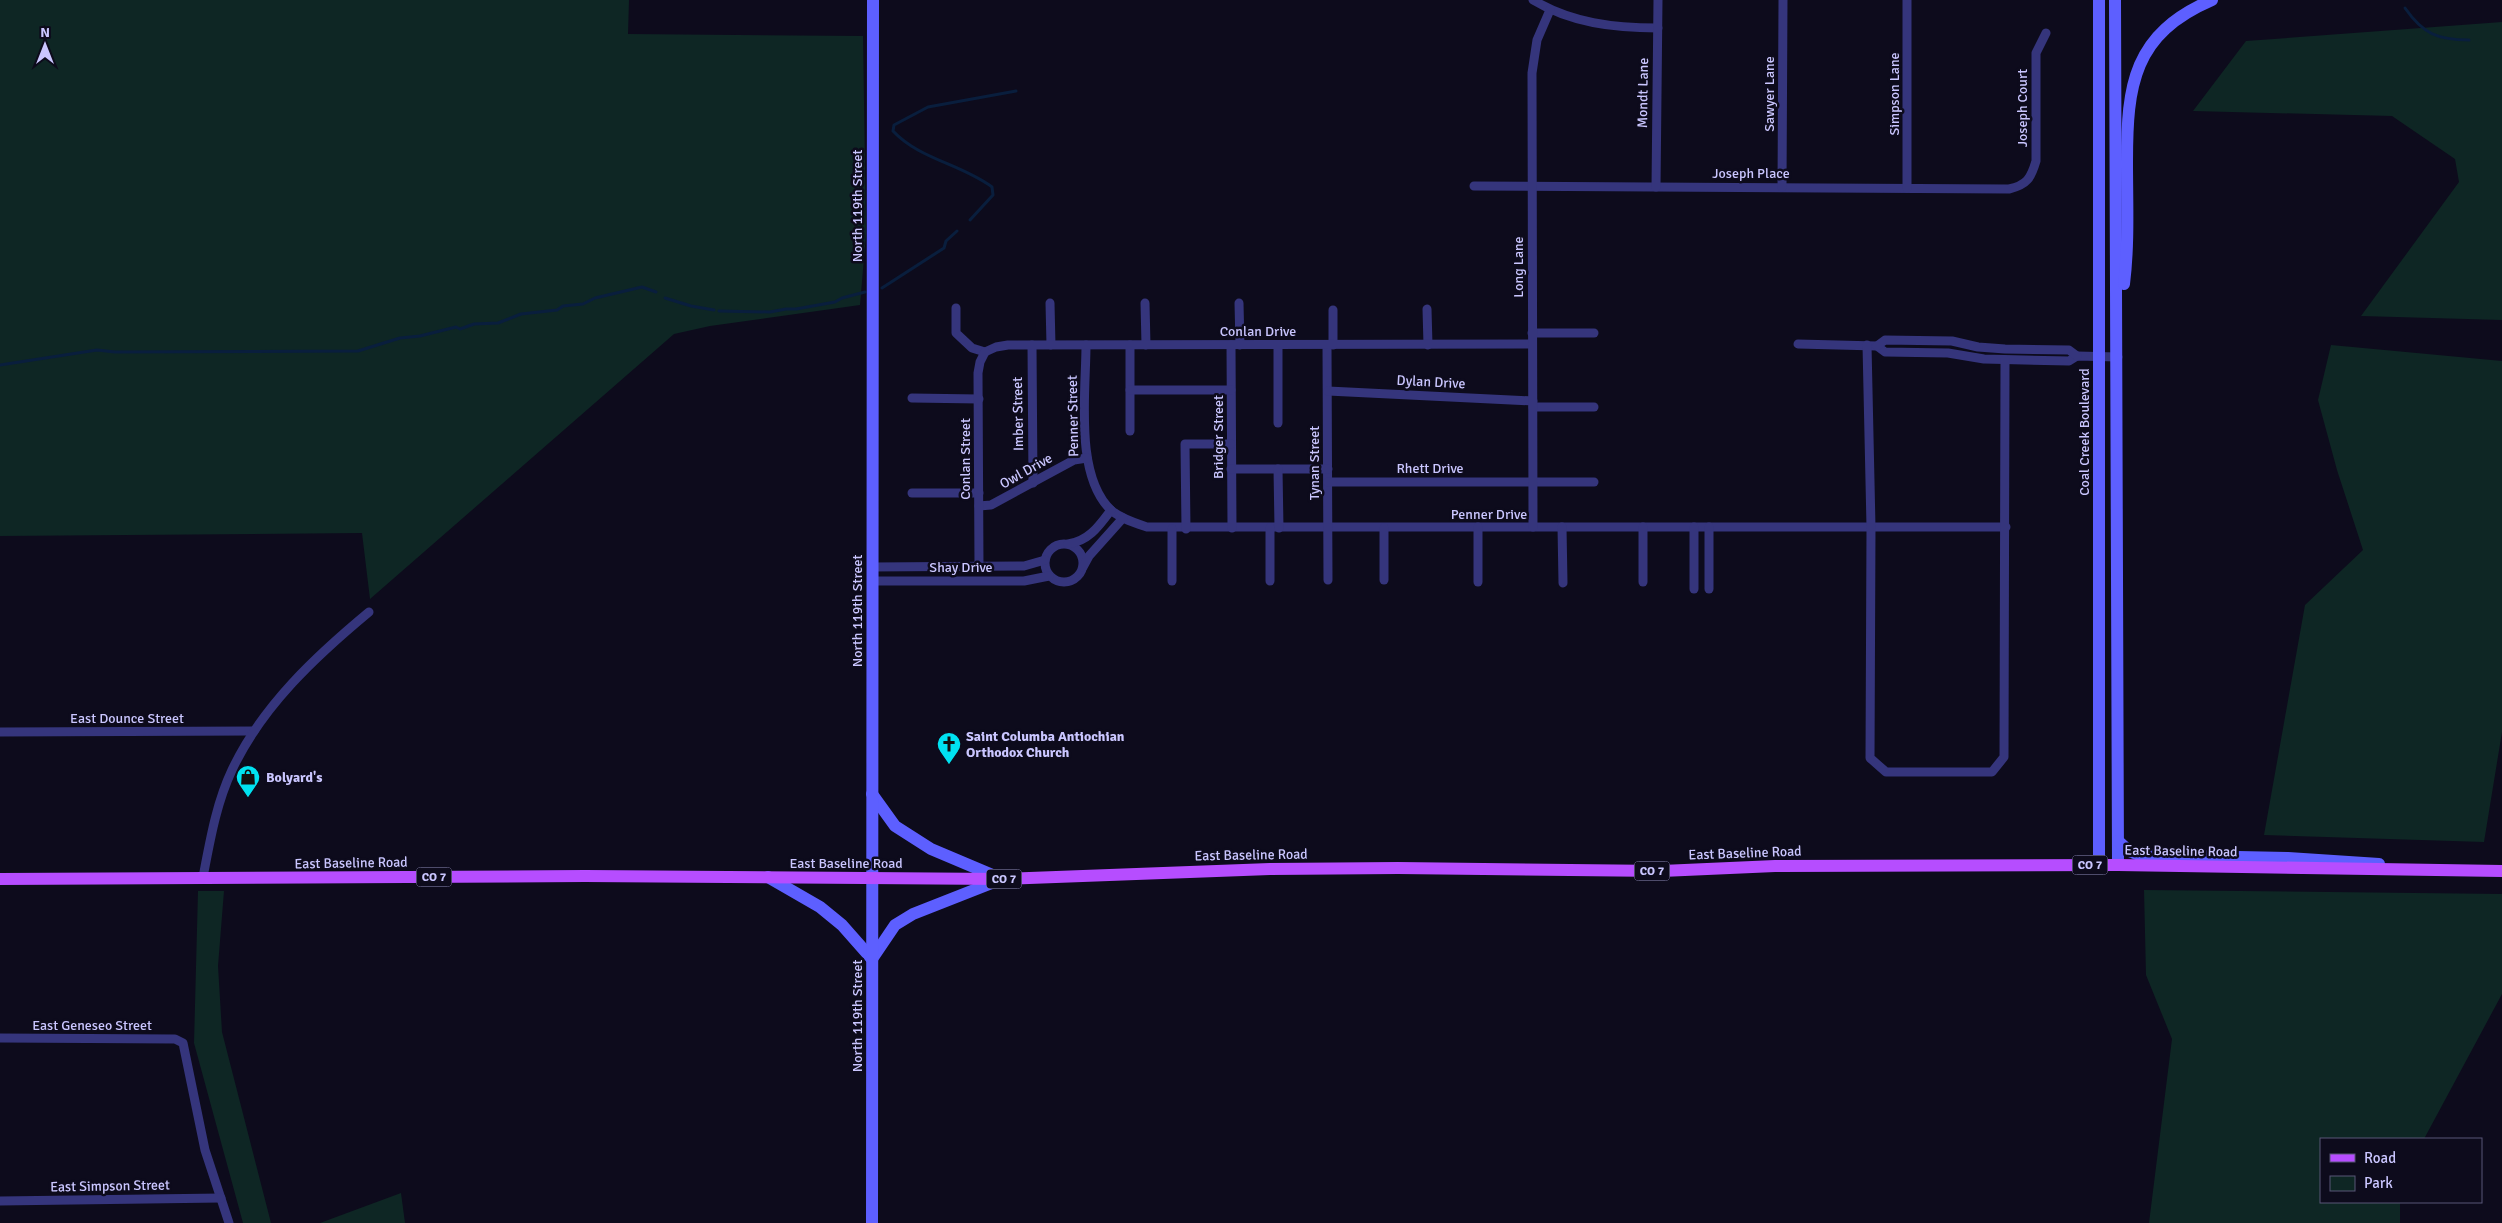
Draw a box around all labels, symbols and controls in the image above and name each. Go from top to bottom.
north arrow [20,20,70,70]
text: N [40,24,50,41]
street label: Simpson Lane [1886,52,1903,136]
street label: Sawyer Lane [1761,56,1778,132]
street label: Mondt Lane [1634,58,1652,128]
street label: Joseph Court [2014,69,2031,147]
street label: North 119th Street [849,150,866,262]
street label: Joseph Place [1712,165,1790,182]
street label: Long Lane [1510,236,1527,298]
street label: Conlan Drive [1220,323,1296,340]
street label: Coal Creek Boulevard [2076,368,2093,496]
street label: Dylan Drive [1396,372,1466,392]
street label: Penner Street [1064,375,1082,457]
street label: Imber Street [1009,377,1027,451]
street label: Bridger Street [1210,395,1227,479]
street label: Conlan Street [957,418,974,500]
street label: Tynan Street [1306,426,1323,500]
street label: Owl Drive [997,450,1055,492]
street label: Rhett Drive [1396,460,1464,477]
street label: Penner Drive [1451,506,1527,523]
street label: North 119th Street [849,555,866,667]
street label: Shay Drive [929,559,993,576]
street label: East Dounce Street [70,710,184,727]
place label: Saint Columba Antiochian Orthodox Church [966,728,1125,761]
church icon: Saint Columba Antiochian Orthodox Church [936,731,962,765]
shop icon: Bolyard's [235,764,261,798]
place label: Bolyard's [266,769,322,786]
street label: East Baseline Road [2124,842,2238,860]
street label: East Baseline Road [1688,843,1802,863]
street label: East Baseline Road [1194,846,1308,864]
street label: East Baseline Road [294,854,408,872]
street label: East Baseline Road [789,855,903,872]
road number: CO 7 [2072,856,2108,874]
road number: CO 7 [1634,861,1670,880]
road number: CO 7 [416,868,452,886]
road number: CO 7 [986,870,1022,889]
street label: North 119th Street [849,960,866,1072]
street label: East Geneseo Street [32,1017,152,1034]
legend [2320,1138,2482,1203]
text: Road [2364,1149,2396,1167]
text: Park [2364,1174,2393,1192]
street label: East Simpson Street [50,1176,170,1196]

